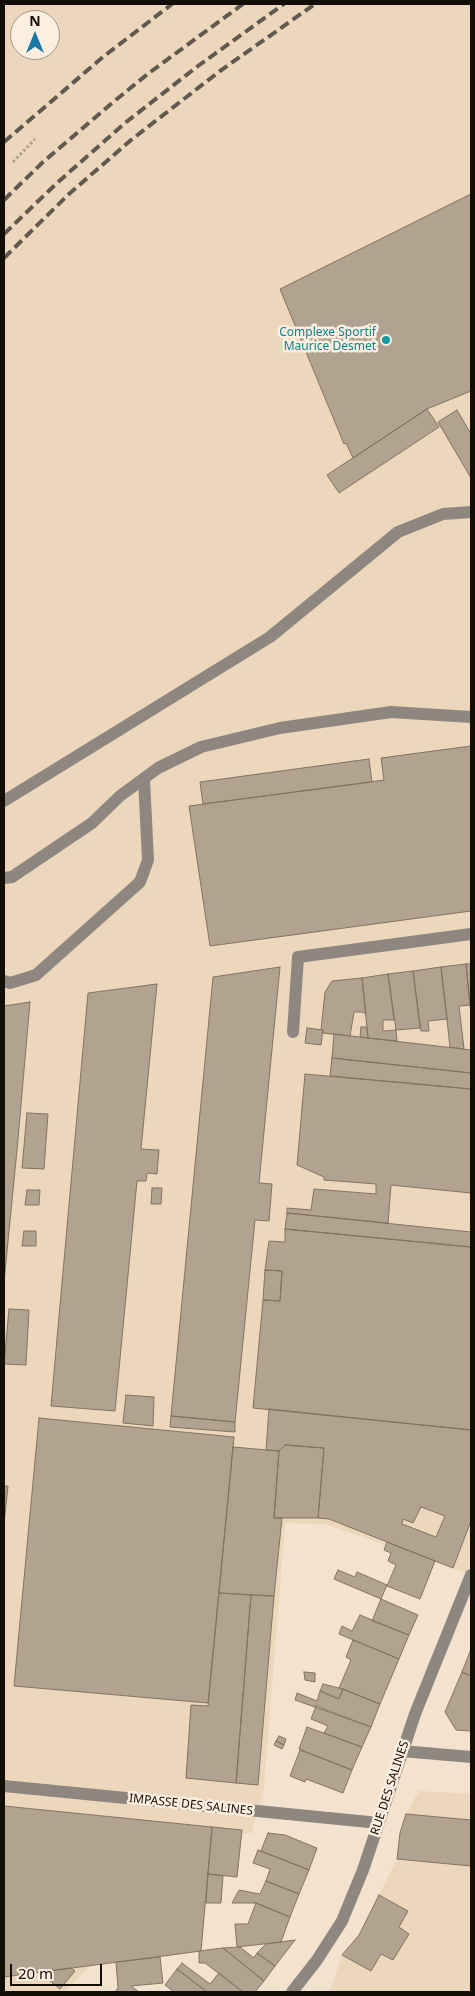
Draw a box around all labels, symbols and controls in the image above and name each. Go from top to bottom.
north arrow [10,10,60,60]
text: N [29,11,41,30]
place label: Complexe Sportif Maurice Desmet [279,326,376,354]
marker: Complexe Sportif Maurice Desmet [380,334,392,346]
street label: RUE DES SALINES [368,1739,412,1837]
street label: IMPASSE DES SALINES [128,1791,254,1819]
scale bar [12,1954,105,1986]
text: 20 m [18,1963,53,1983]

